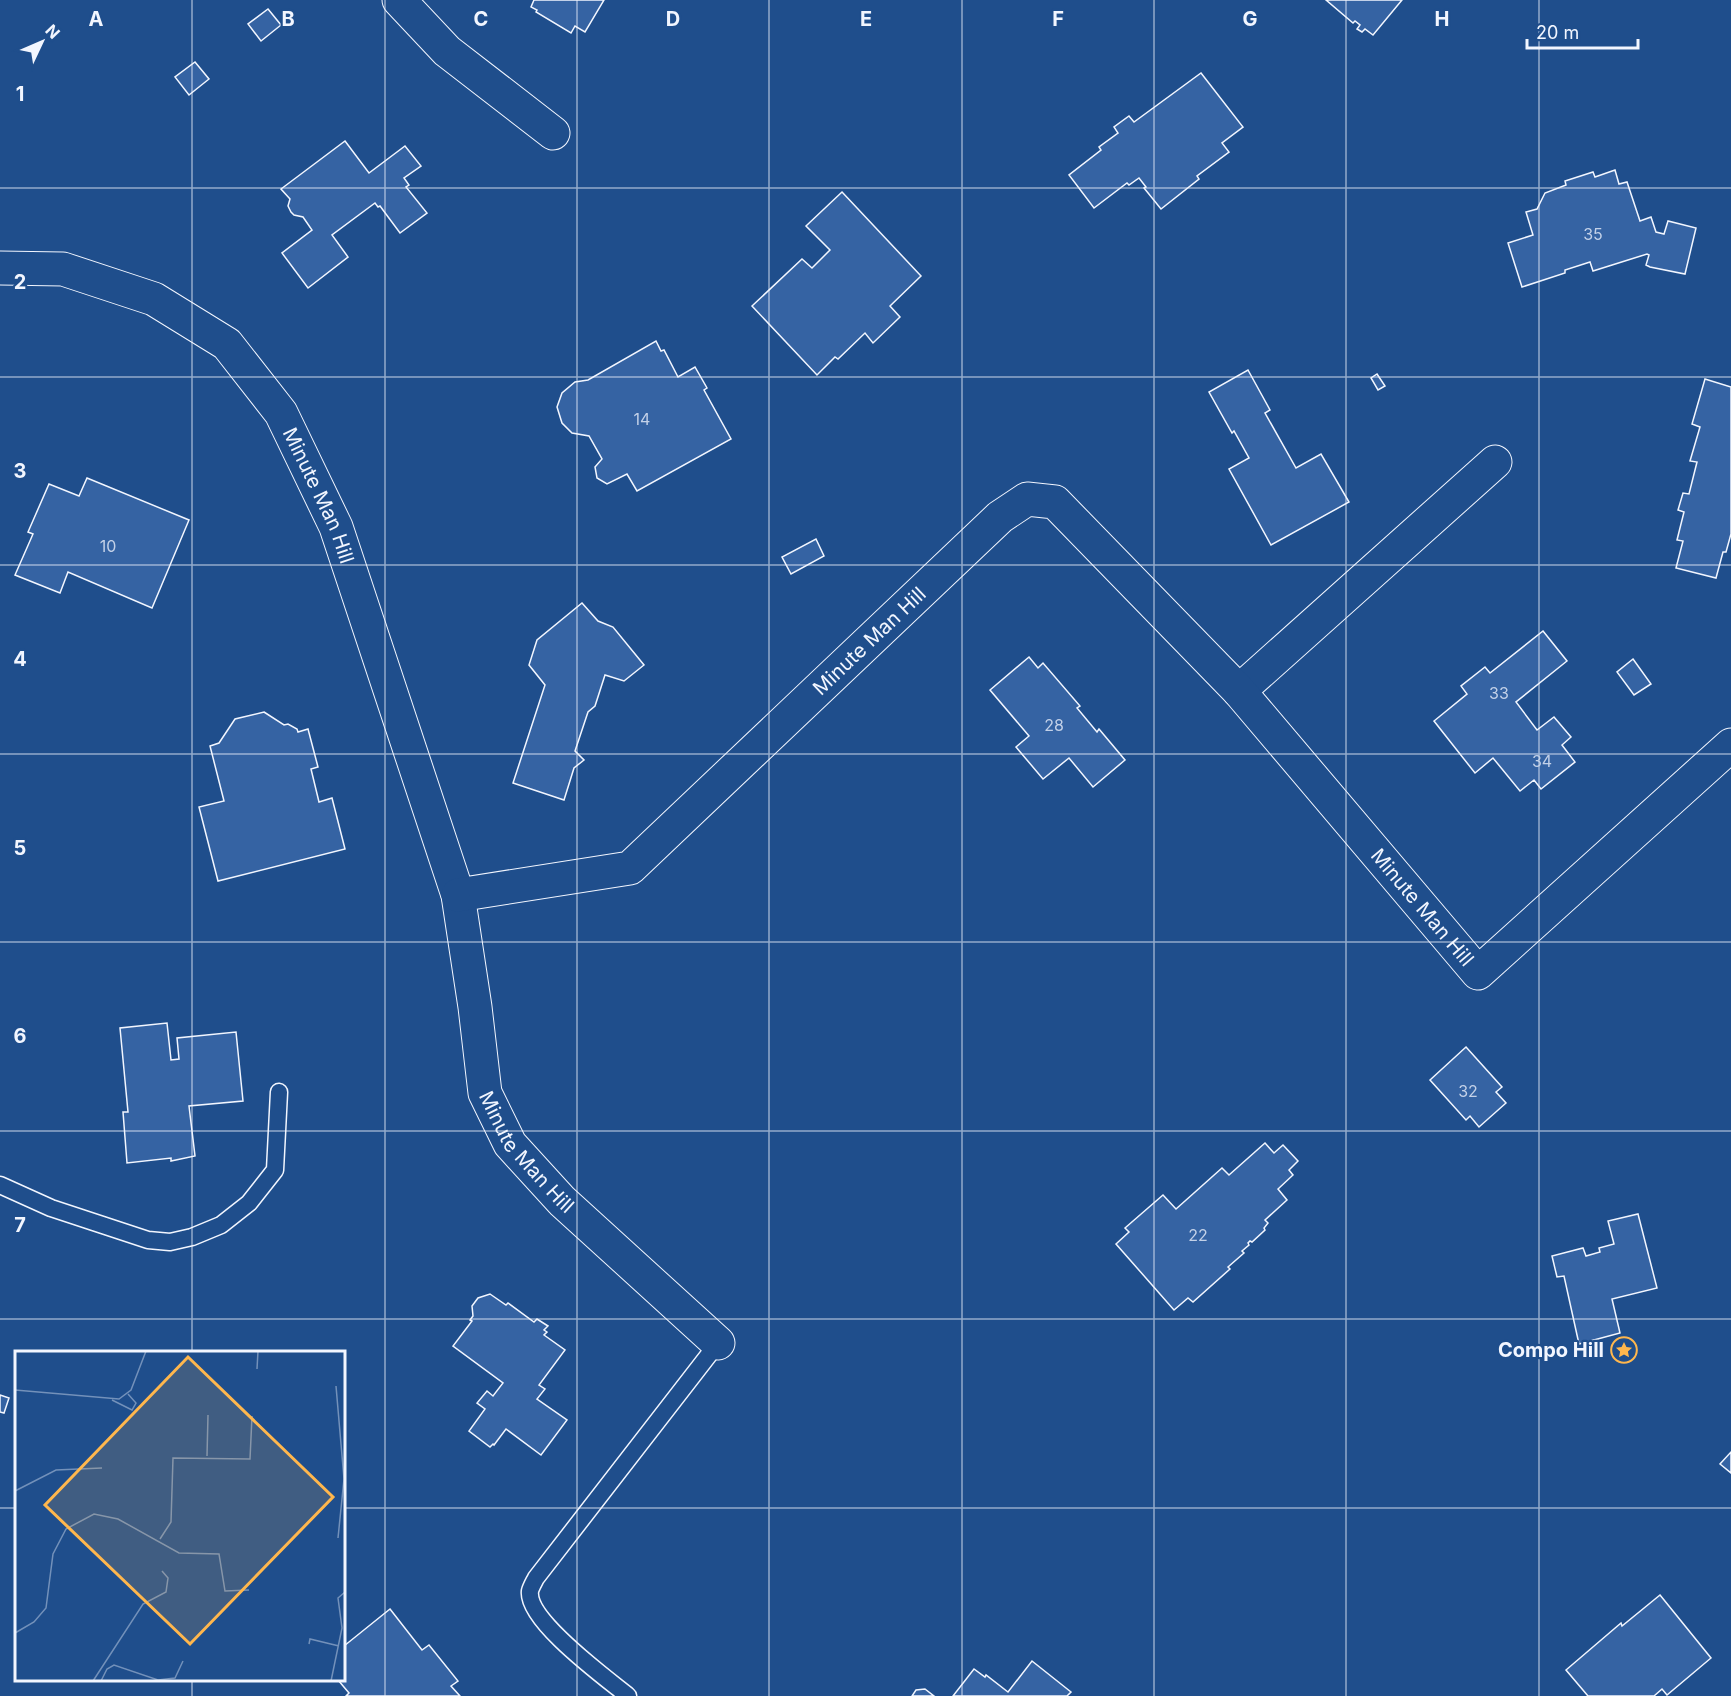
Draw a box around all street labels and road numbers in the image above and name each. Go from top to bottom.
street label: Minute Man Hill [278,424,359,566]
street label: Minute Man Hill [808,582,931,700]
street label: Minute Man Hill [1366,844,1479,971]
street label: Minute Man Hill [474,1087,579,1218]

